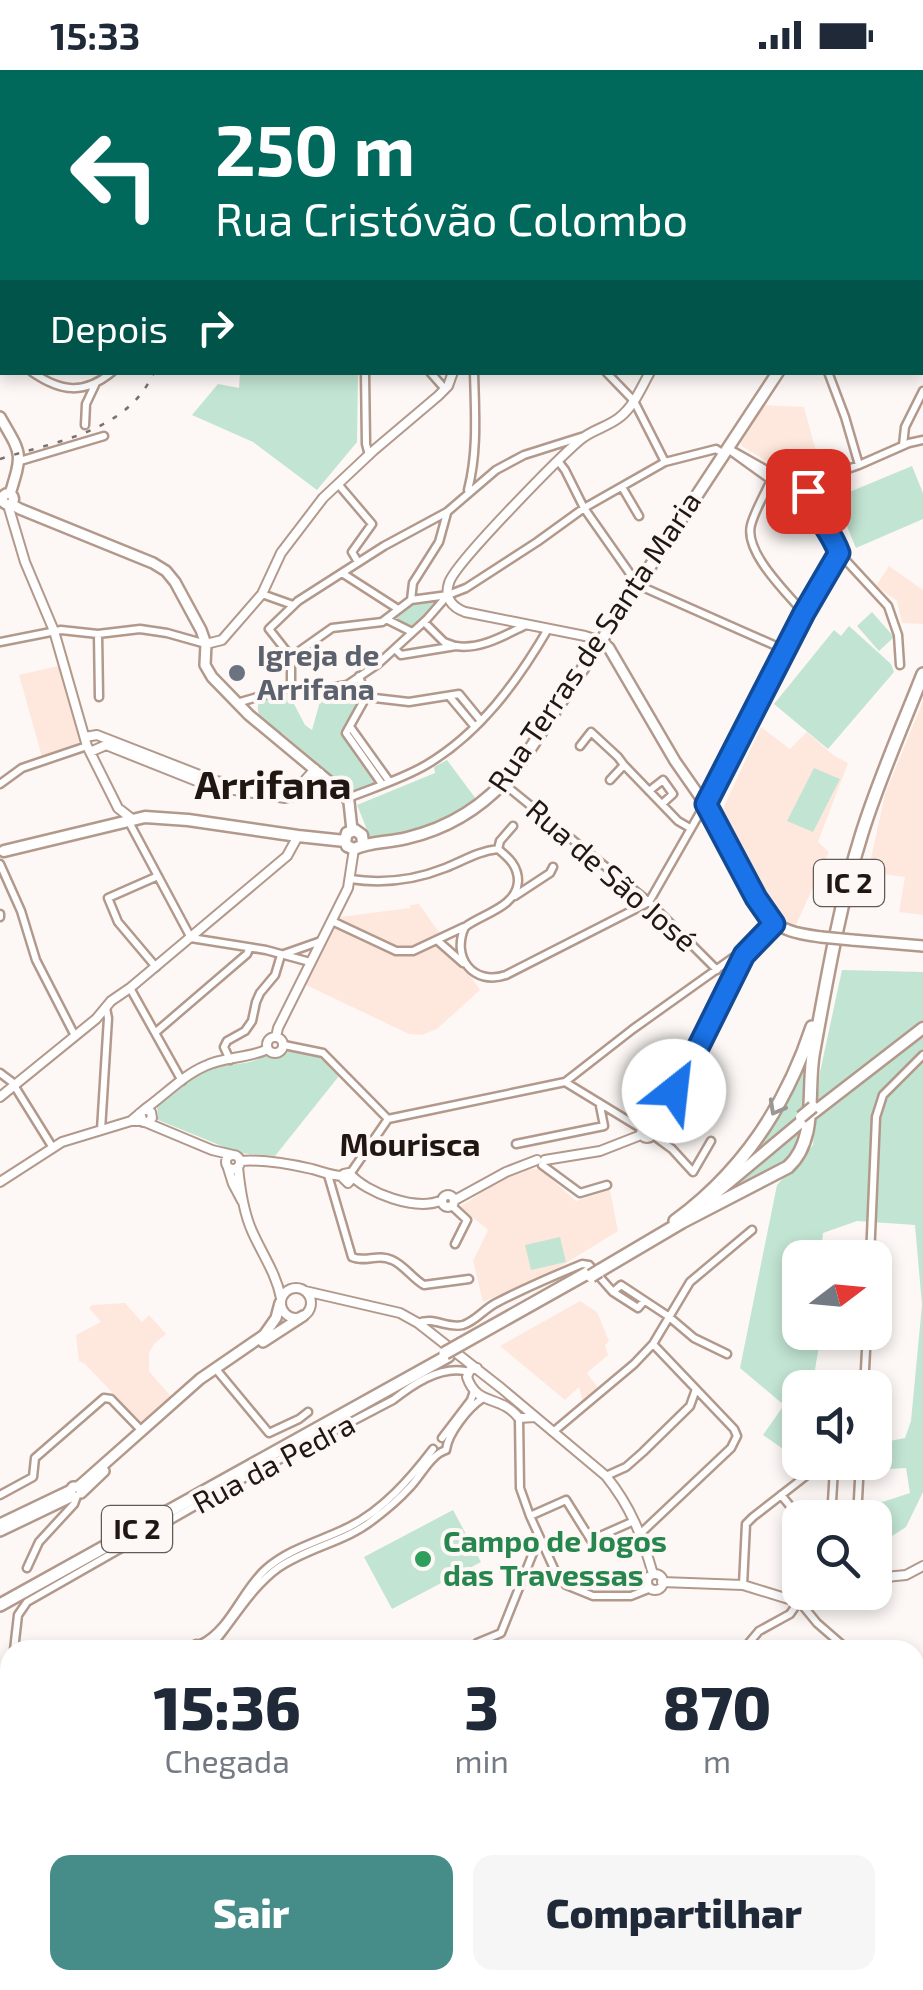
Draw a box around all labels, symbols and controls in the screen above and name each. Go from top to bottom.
text: 15:33 [50,12,140,58]
text: 250 m [215,106,415,190]
icon: left [50,110,180,240]
text: Rua Cristóvão Colombo [215,191,688,245]
icon: right [188,300,243,355]
text: Depois [50,305,168,351]
pin [766,449,851,534]
icon: arrive [781,464,836,519]
street label: Rua Terras de Santa Maria [479,484,707,798]
place label: Igreja de Arrifana [257,636,379,706]
marker: Igreja de Arrifana [226,662,248,684]
district label: Arrifana [194,759,352,807]
street label: Rua de São José [520,791,705,958]
road number: IC 2 [814,860,884,906]
position arrow [622,1039,726,1143]
one-way arrow [769,1098,789,1116]
district label: Mourisca [339,1124,481,1162]
north arrow [782,1240,892,1350]
map controls [782,1240,892,1610]
button: sound [782,1370,892,1480]
street label: Rua da Pedra [186,1404,360,1520]
button: search [782,1500,892,1610]
road number: IC 2 [102,1506,172,1552]
place label: Campo de Jogos das Travessas [443,1522,667,1592]
marker: Campo de Jogos das Travessas [412,1548,434,1570]
text: 15:36 [154,1670,301,1742]
text: 3 [464,1670,499,1742]
text: 870 [663,1670,771,1742]
text: Chegada [165,1741,290,1779]
text: min [454,1741,509,1779]
text: m [703,1741,731,1779]
button: Sair [50,1855,453,1970]
button: Compartilhar [473,1855,875,1970]

